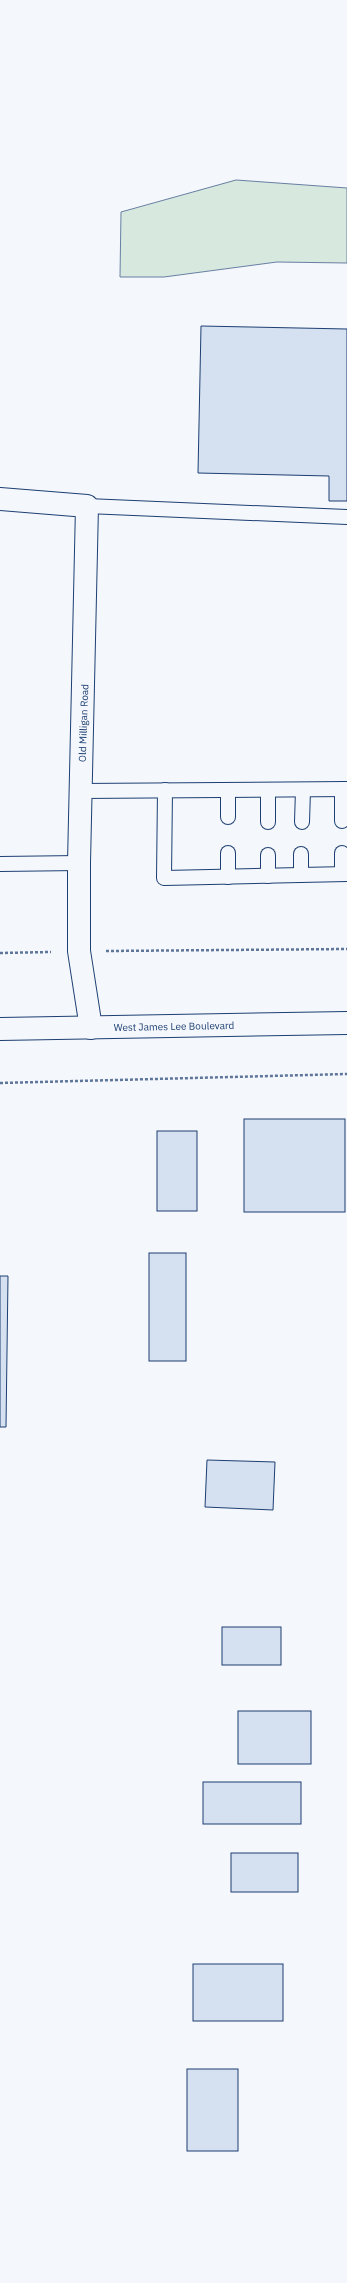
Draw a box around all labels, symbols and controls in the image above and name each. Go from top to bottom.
street label: Old Milligan Road [76,684,91,762]
street label: West James Lee Boulevard [113,1019,234,1034]

